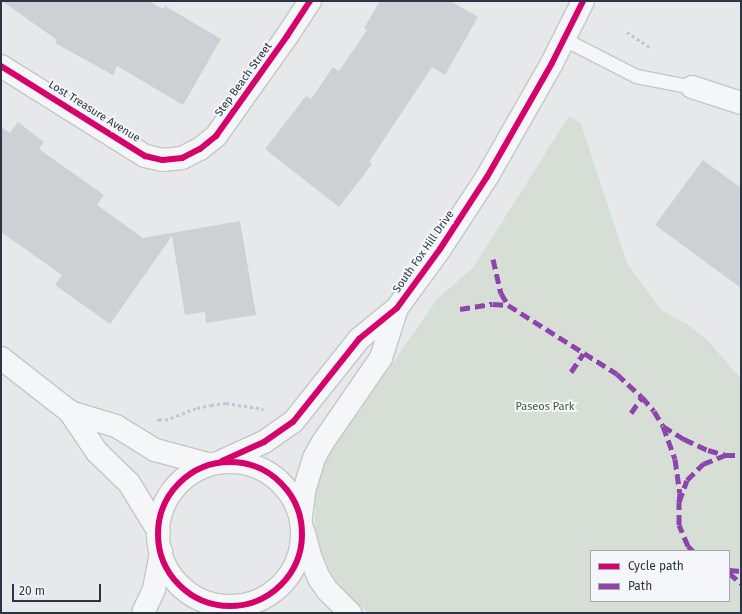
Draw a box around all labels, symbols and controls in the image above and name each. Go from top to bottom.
street label: Step Beach Street [213,40,275,120]
street label: Lost Treasure Avenue [46,78,142,146]
street label: South Fox Hill Drive [391,208,457,296]
park label: Paseos Park [516,400,574,414]
legend [590,550,730,602]
text: Cycle path [628,559,684,573]
scale bar [14,576,103,602]
text: Path [628,579,652,593]
text: 20 m [19,584,45,598]

